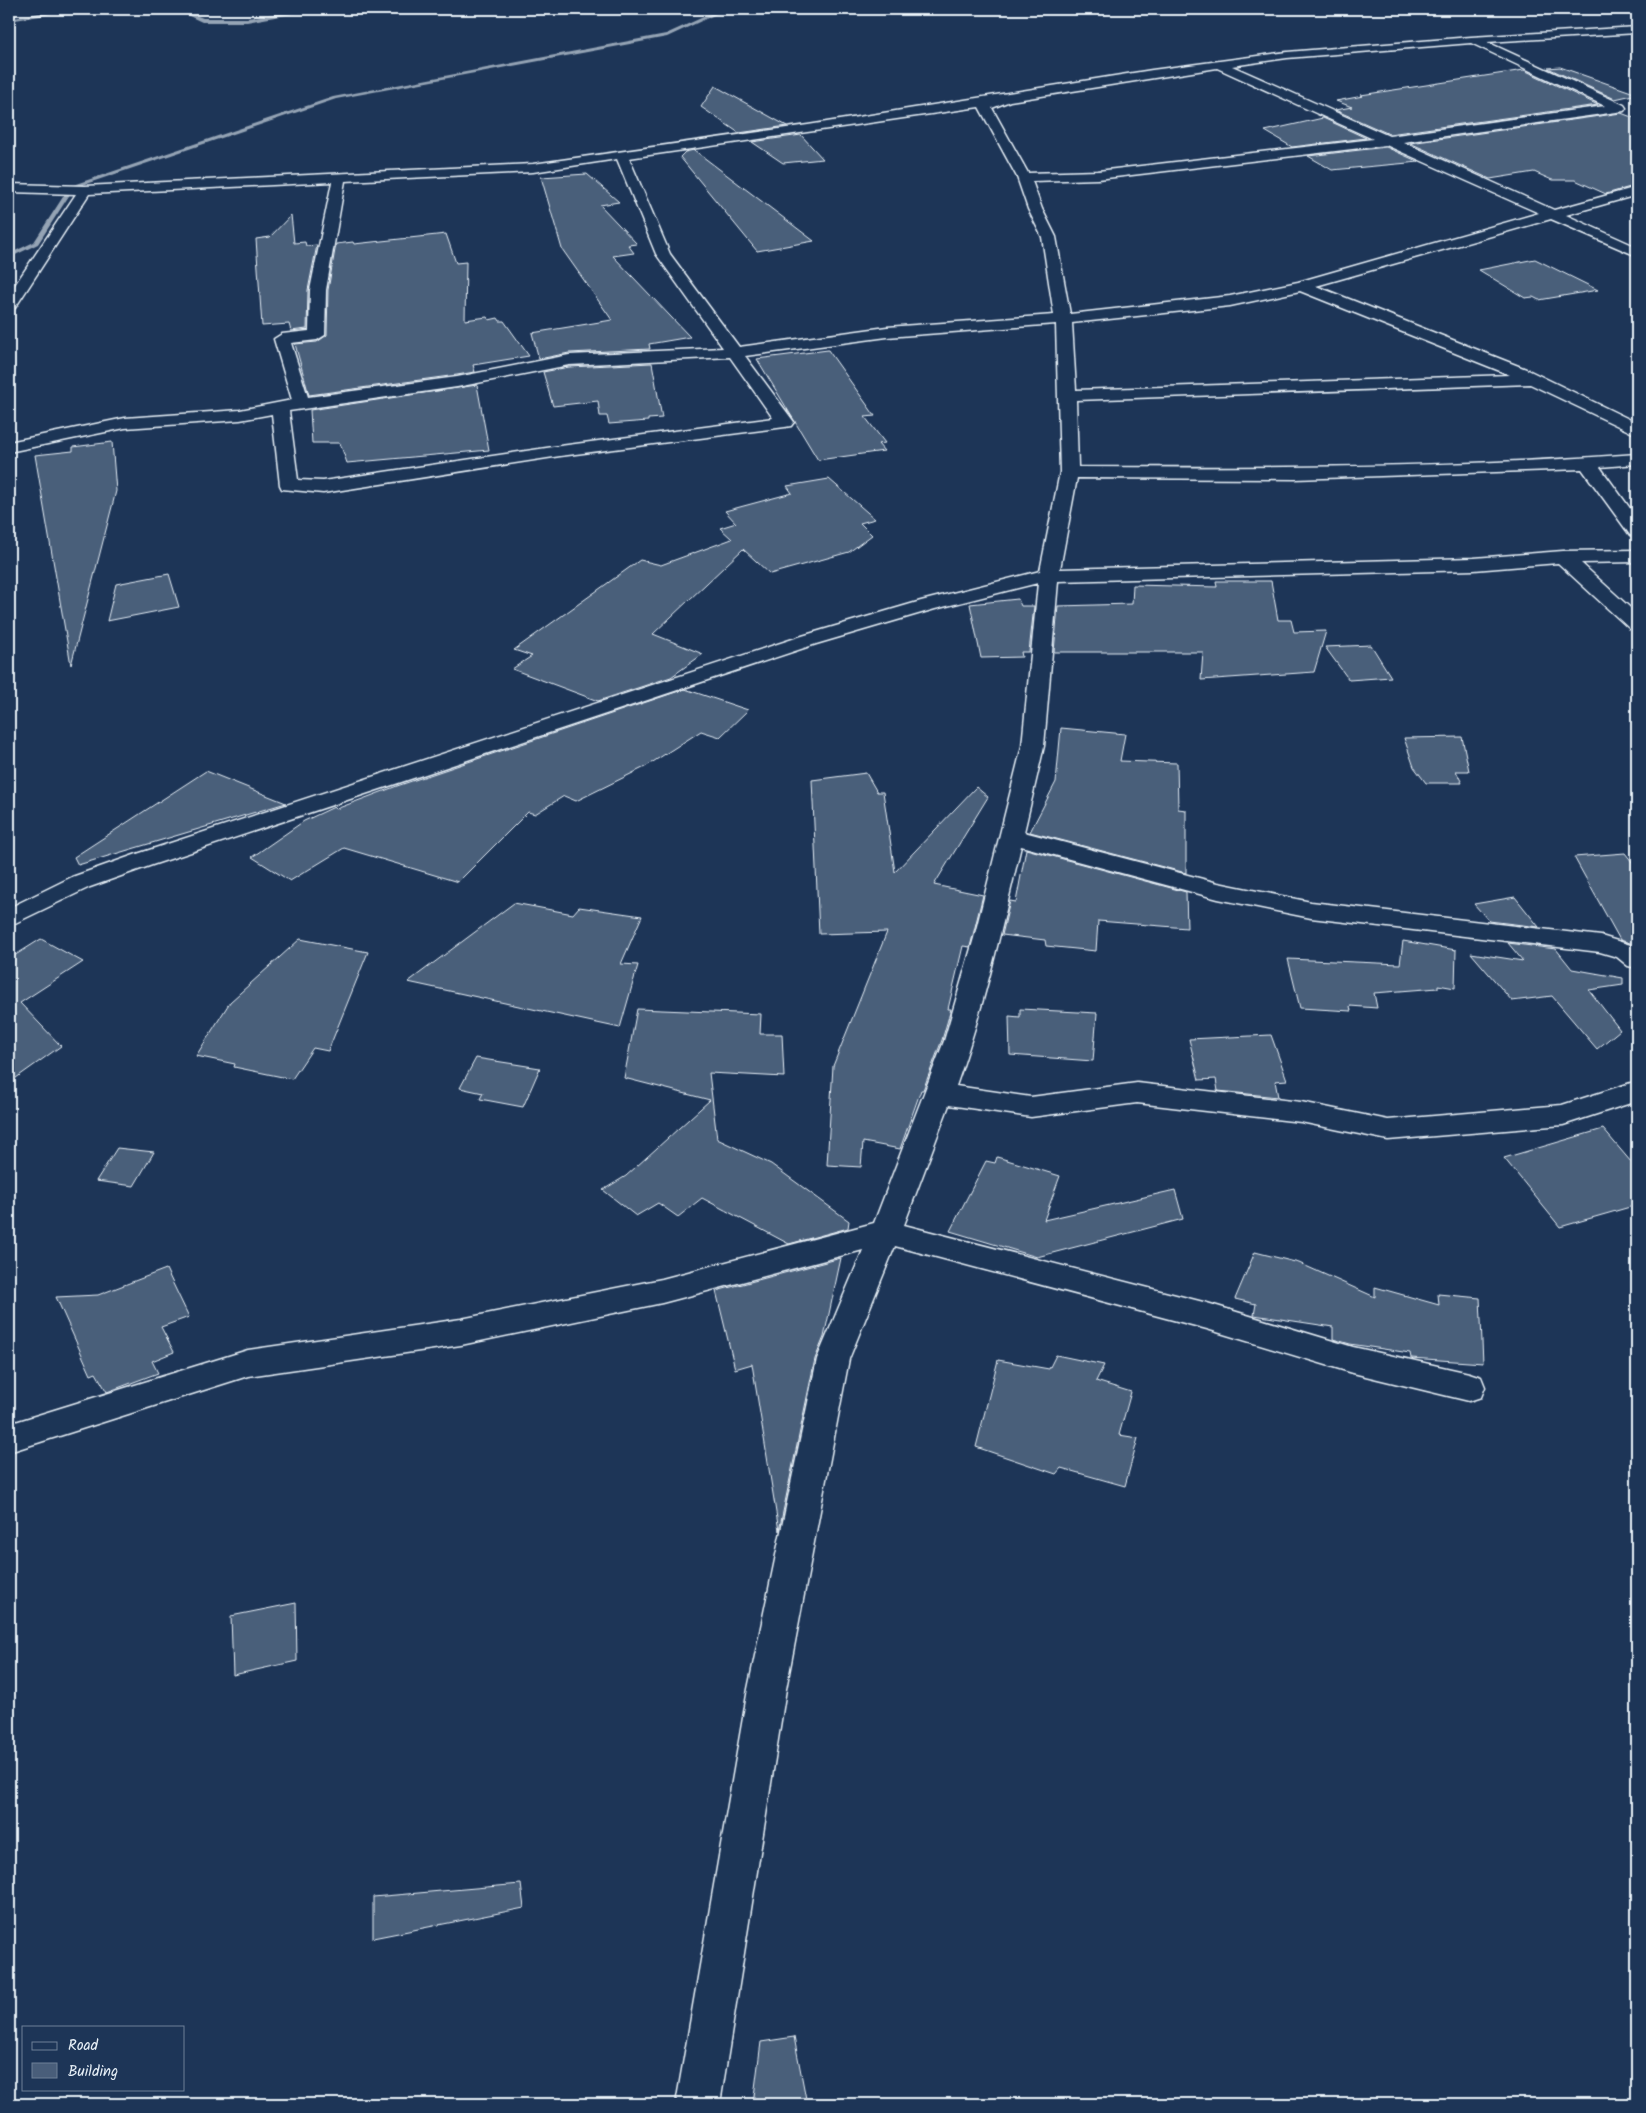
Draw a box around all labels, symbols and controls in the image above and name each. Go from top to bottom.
legend [22,2026,185,2090]
text: Road [68,2034,99,2058]
text: Building [68,2060,118,2084]

